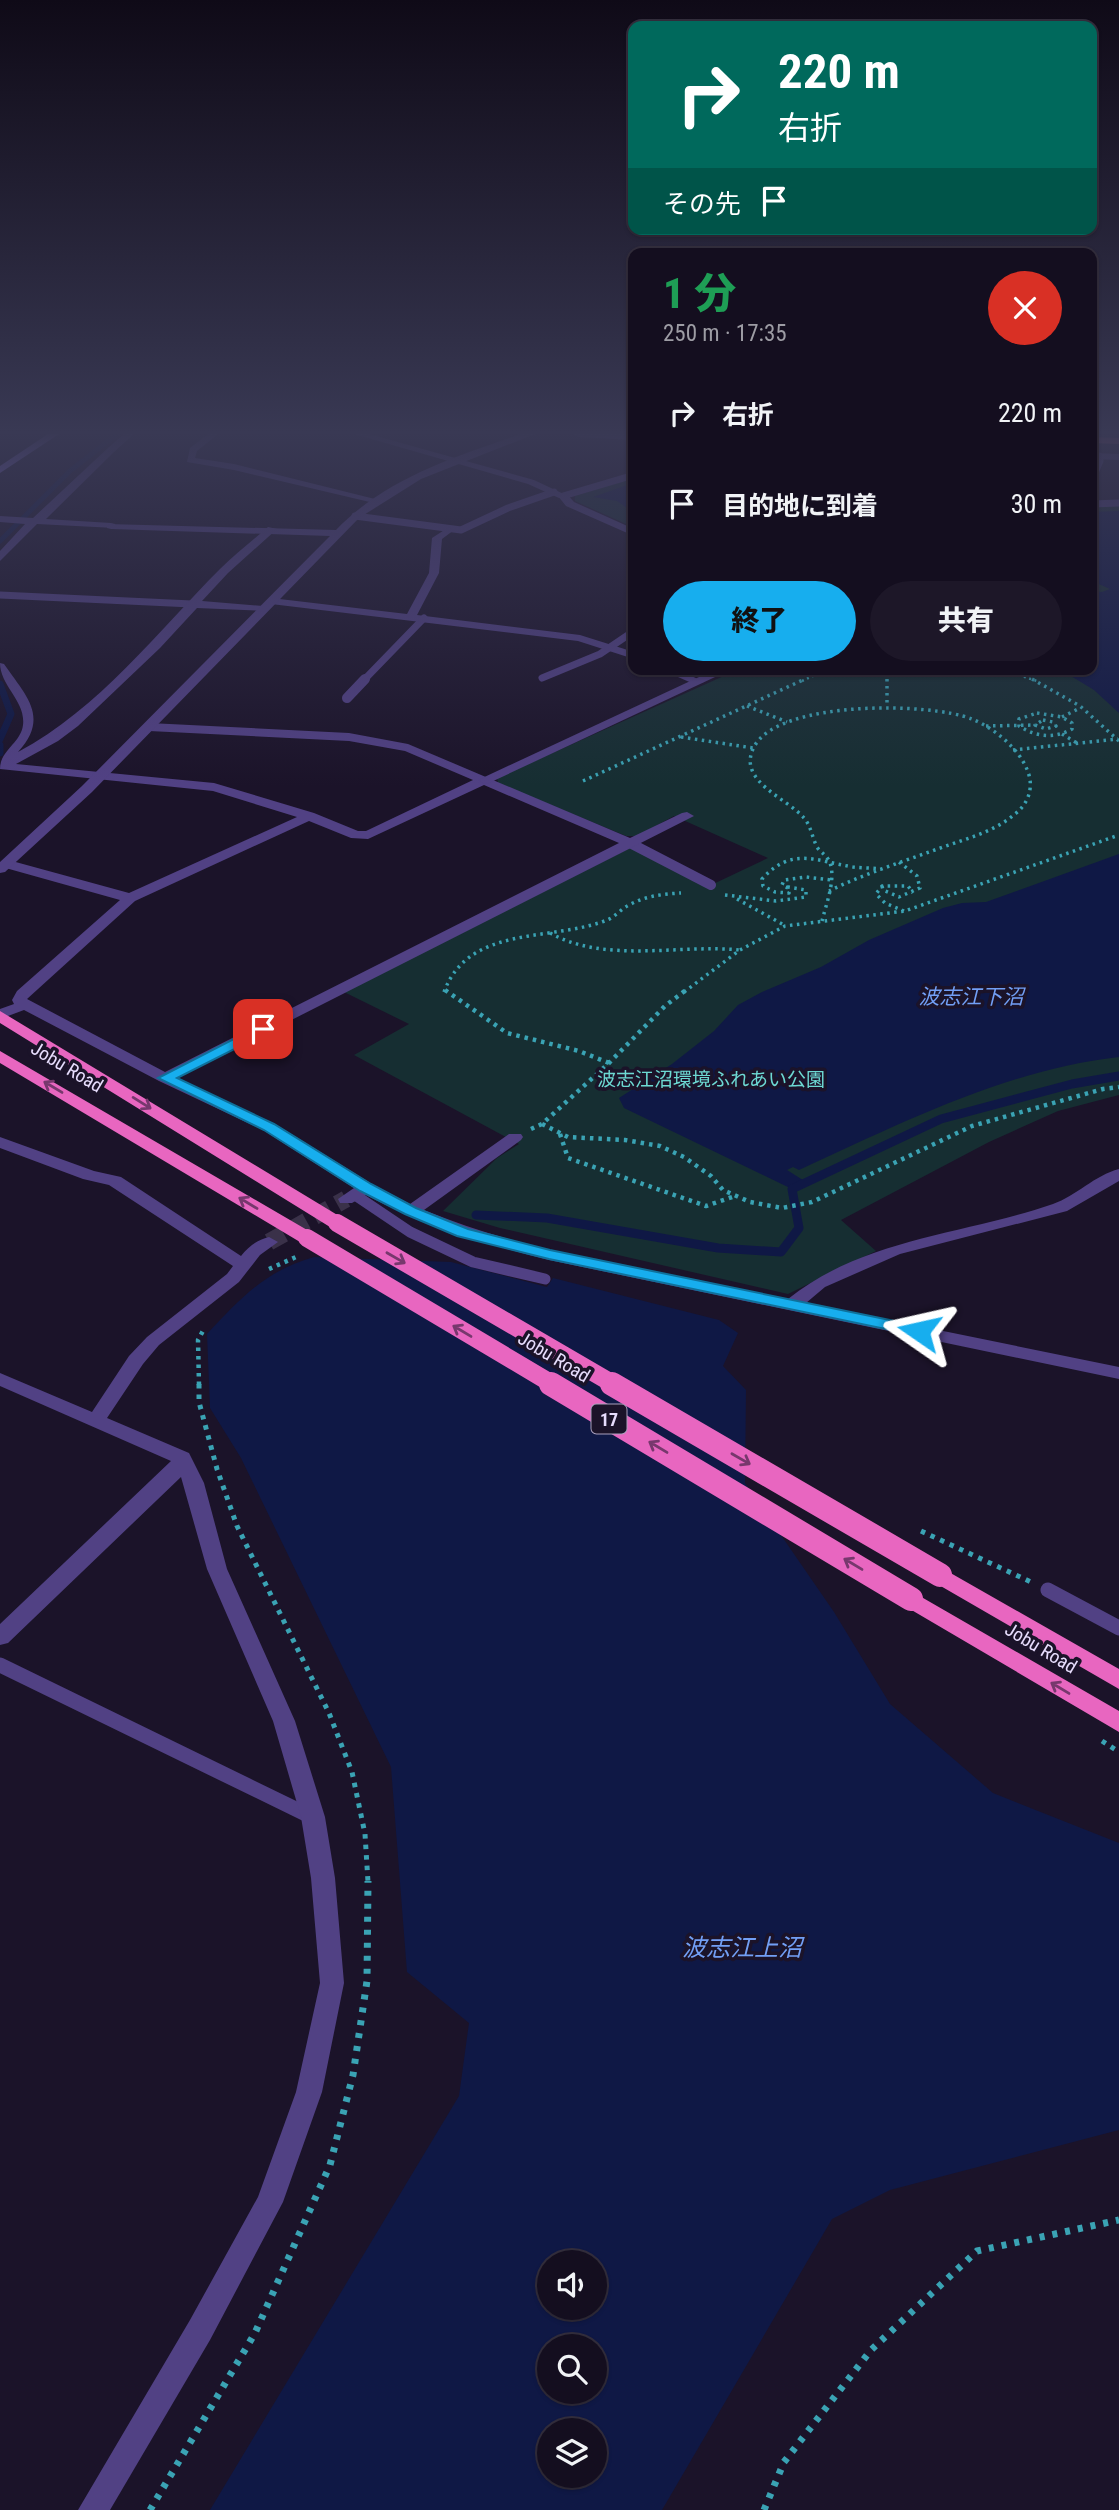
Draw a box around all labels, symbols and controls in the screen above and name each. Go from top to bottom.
text: 220 m [778,43,900,100]
icon: right [663,49,754,140]
text: 右折 [778,109,842,147]
icon: arrive [755,182,793,220]
text: その先 [663,189,741,219]
text: 1 分 [663,269,736,318]
button: close [988,271,1062,345]
text: 250 m · 17:35 [663,320,787,347]
icon: right [663,394,701,432]
text: 220 m [998,398,1062,428]
text: 右折 [722,400,774,430]
icon: arrive [663,485,701,523]
text: 30 m [1011,489,1062,519]
text: 目的地に到着 [722,491,878,521]
button: 終了 [663,581,856,661]
button: 共有 [870,581,1062,661]
water label: 波志江下沼 [919,985,1026,1009]
pin [233,999,293,1059]
icon: arrive [244,1010,282,1048]
street label: Jobu Road [27,1037,107,1097]
park label: 波志江沼環境ふれあい公園 [597,1068,825,1091]
one-way arrow [43,1080,63,1094]
one-way arrow [131,1097,151,1111]
one-way arrow [239,1196,259,1210]
one-way arrow [386,1251,406,1265]
position arrow [882,1294,956,1368]
one-way arrow [453,1323,473,1337]
street label: Jobu Road [514,1327,594,1387]
road number: 17 [592,1404,626,1434]
one-way arrow [648,1440,668,1454]
one-way arrow [730,1452,750,1466]
one-way arrow [843,1557,863,1571]
street label: Jobu Road [1001,1618,1081,1678]
one-way arrow [1051,1681,1071,1695]
water label: 波志江上沼 [682,1934,805,1962]
map controls [537,2250,607,2488]
button: sound [537,2250,607,2320]
button: search [537,2334,607,2404]
button: layers [537,2418,607,2488]

